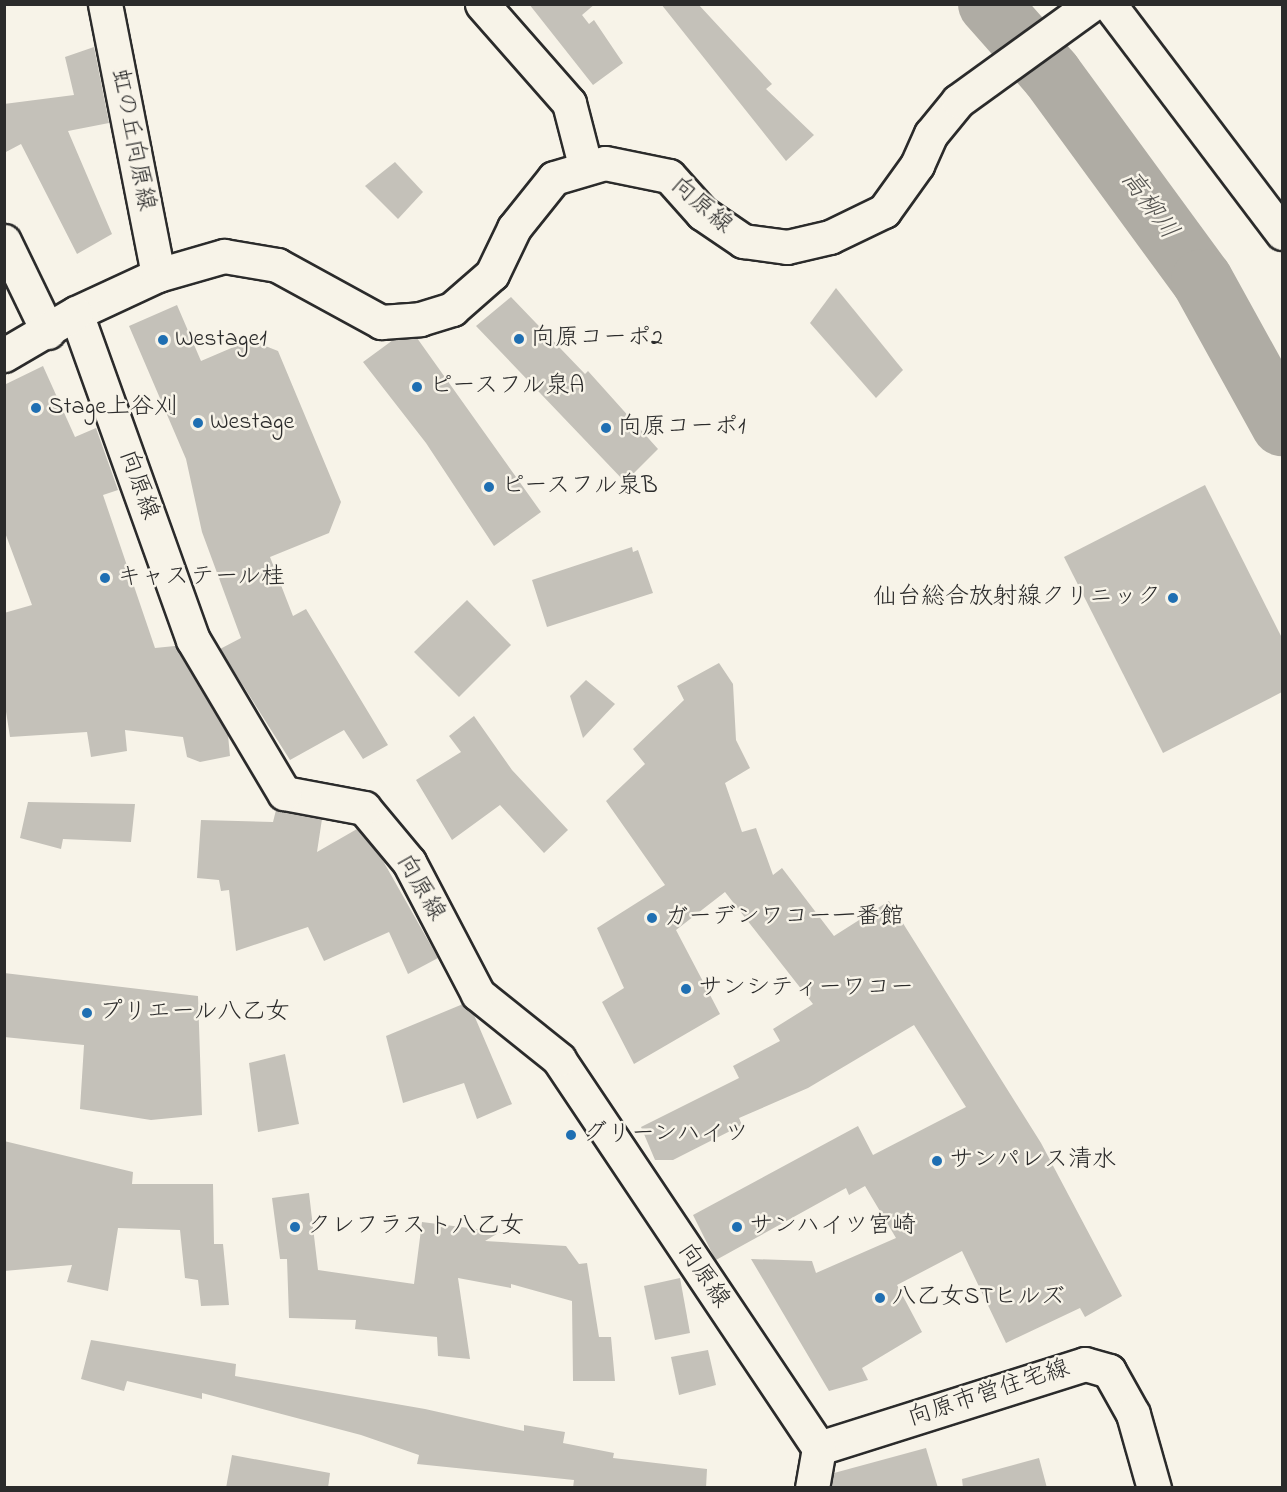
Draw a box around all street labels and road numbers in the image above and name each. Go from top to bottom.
street label: 虹の丘向原線 [104,67,160,213]
street label: 向原線 [664,172,738,240]
street label: 向原線 [112,446,164,524]
street label: 向原線 [390,850,450,926]
street label: 向原線 [671,1238,735,1314]
street label: 向原市営住宅線 [905,1354,1073,1434]

